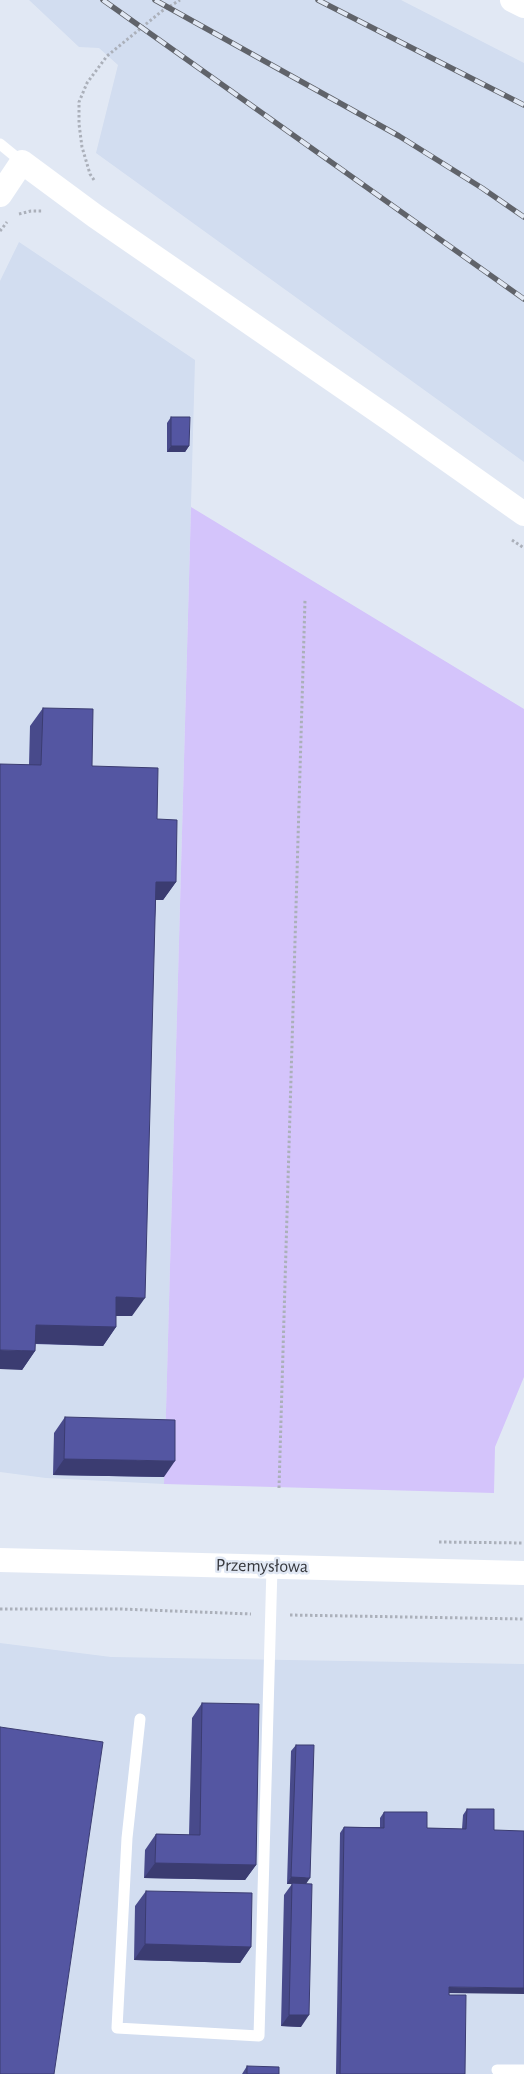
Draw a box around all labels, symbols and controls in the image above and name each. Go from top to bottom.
street label: Przemysłowa [216,1554,308,1578]

